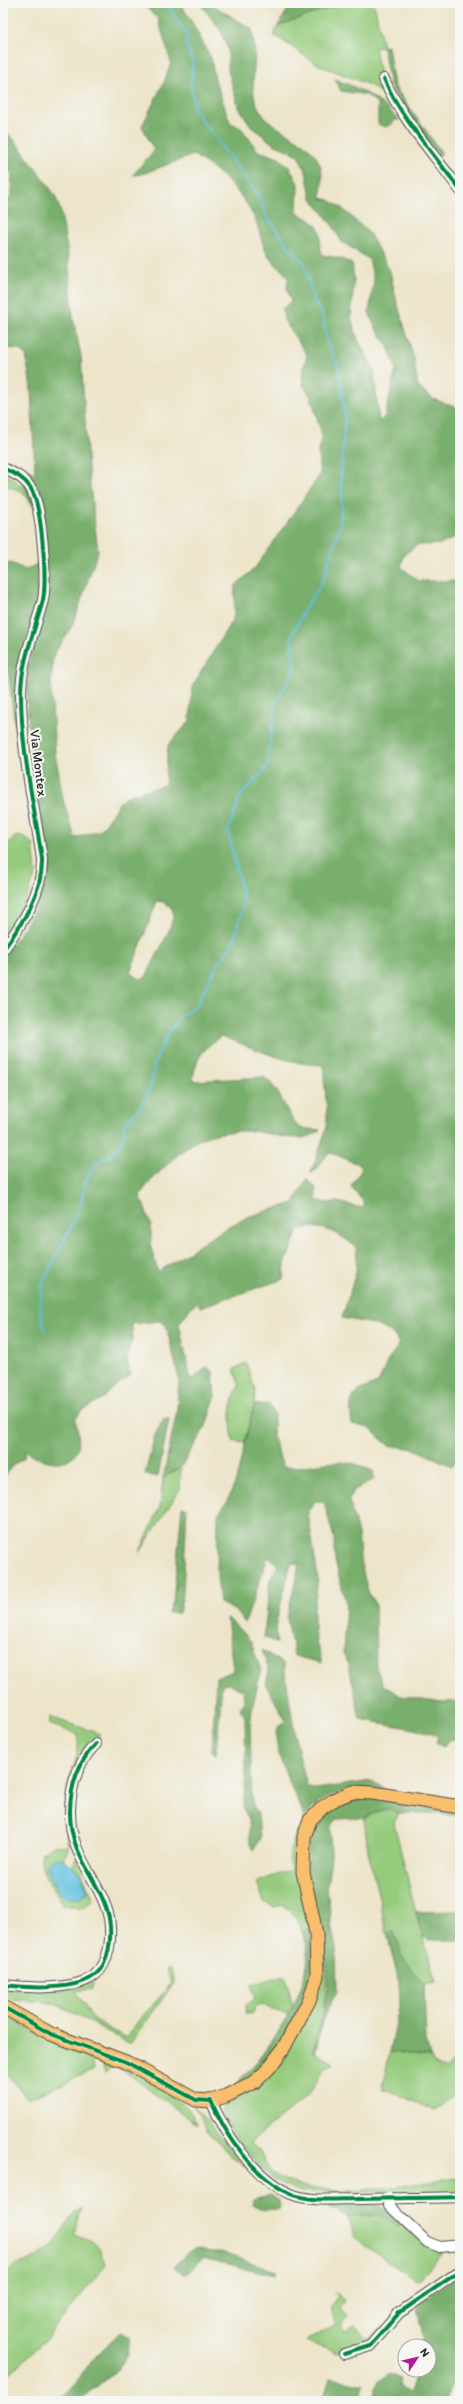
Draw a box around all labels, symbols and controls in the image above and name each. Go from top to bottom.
street label: Via Montex [26,729,51,797]
north arrow [397,2338,437,2378]
text: N [417,2346,432,2359]

